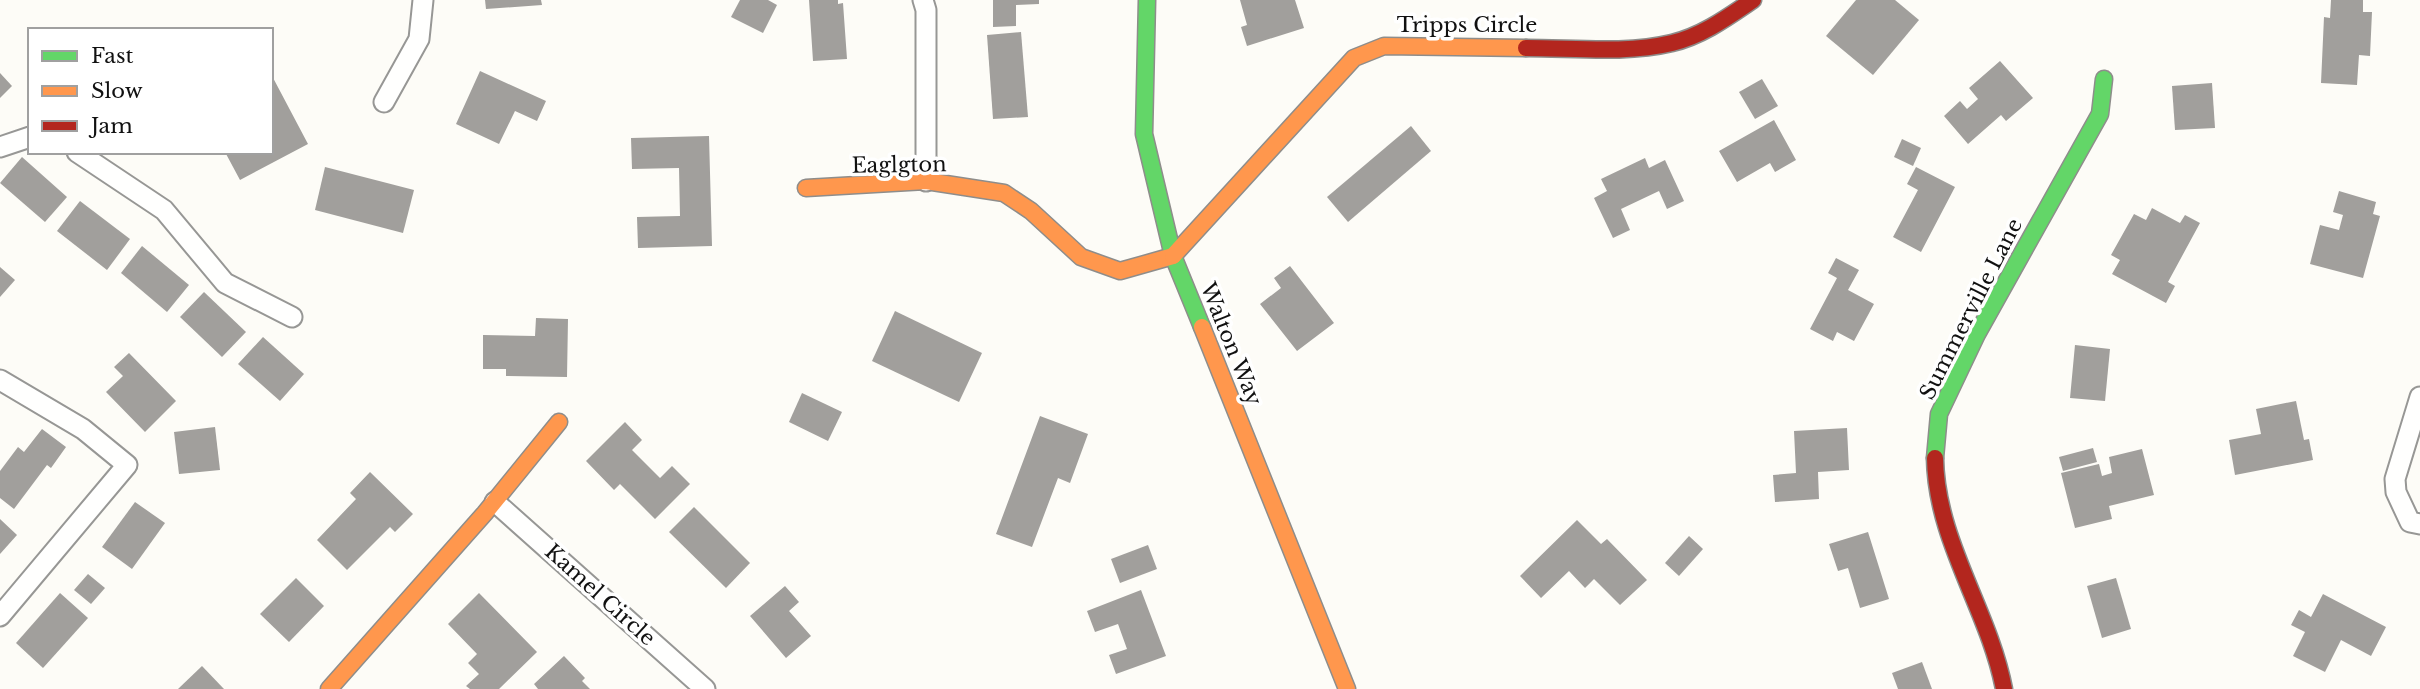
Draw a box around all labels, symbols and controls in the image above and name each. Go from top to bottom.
street label: Tripps Circle [1397,12,1537,38]
legend [28,28,273,154]
text: Fast [91,43,133,69]
text: Slow [91,78,143,104]
text: Jam [88,113,133,139]
street label: Eaglgton [851,151,947,179]
street label: Summerville Lane [1914,214,2028,404]
street label: Walton Way [1194,278,1268,410]
street label: Kamel Circle [540,539,660,651]

